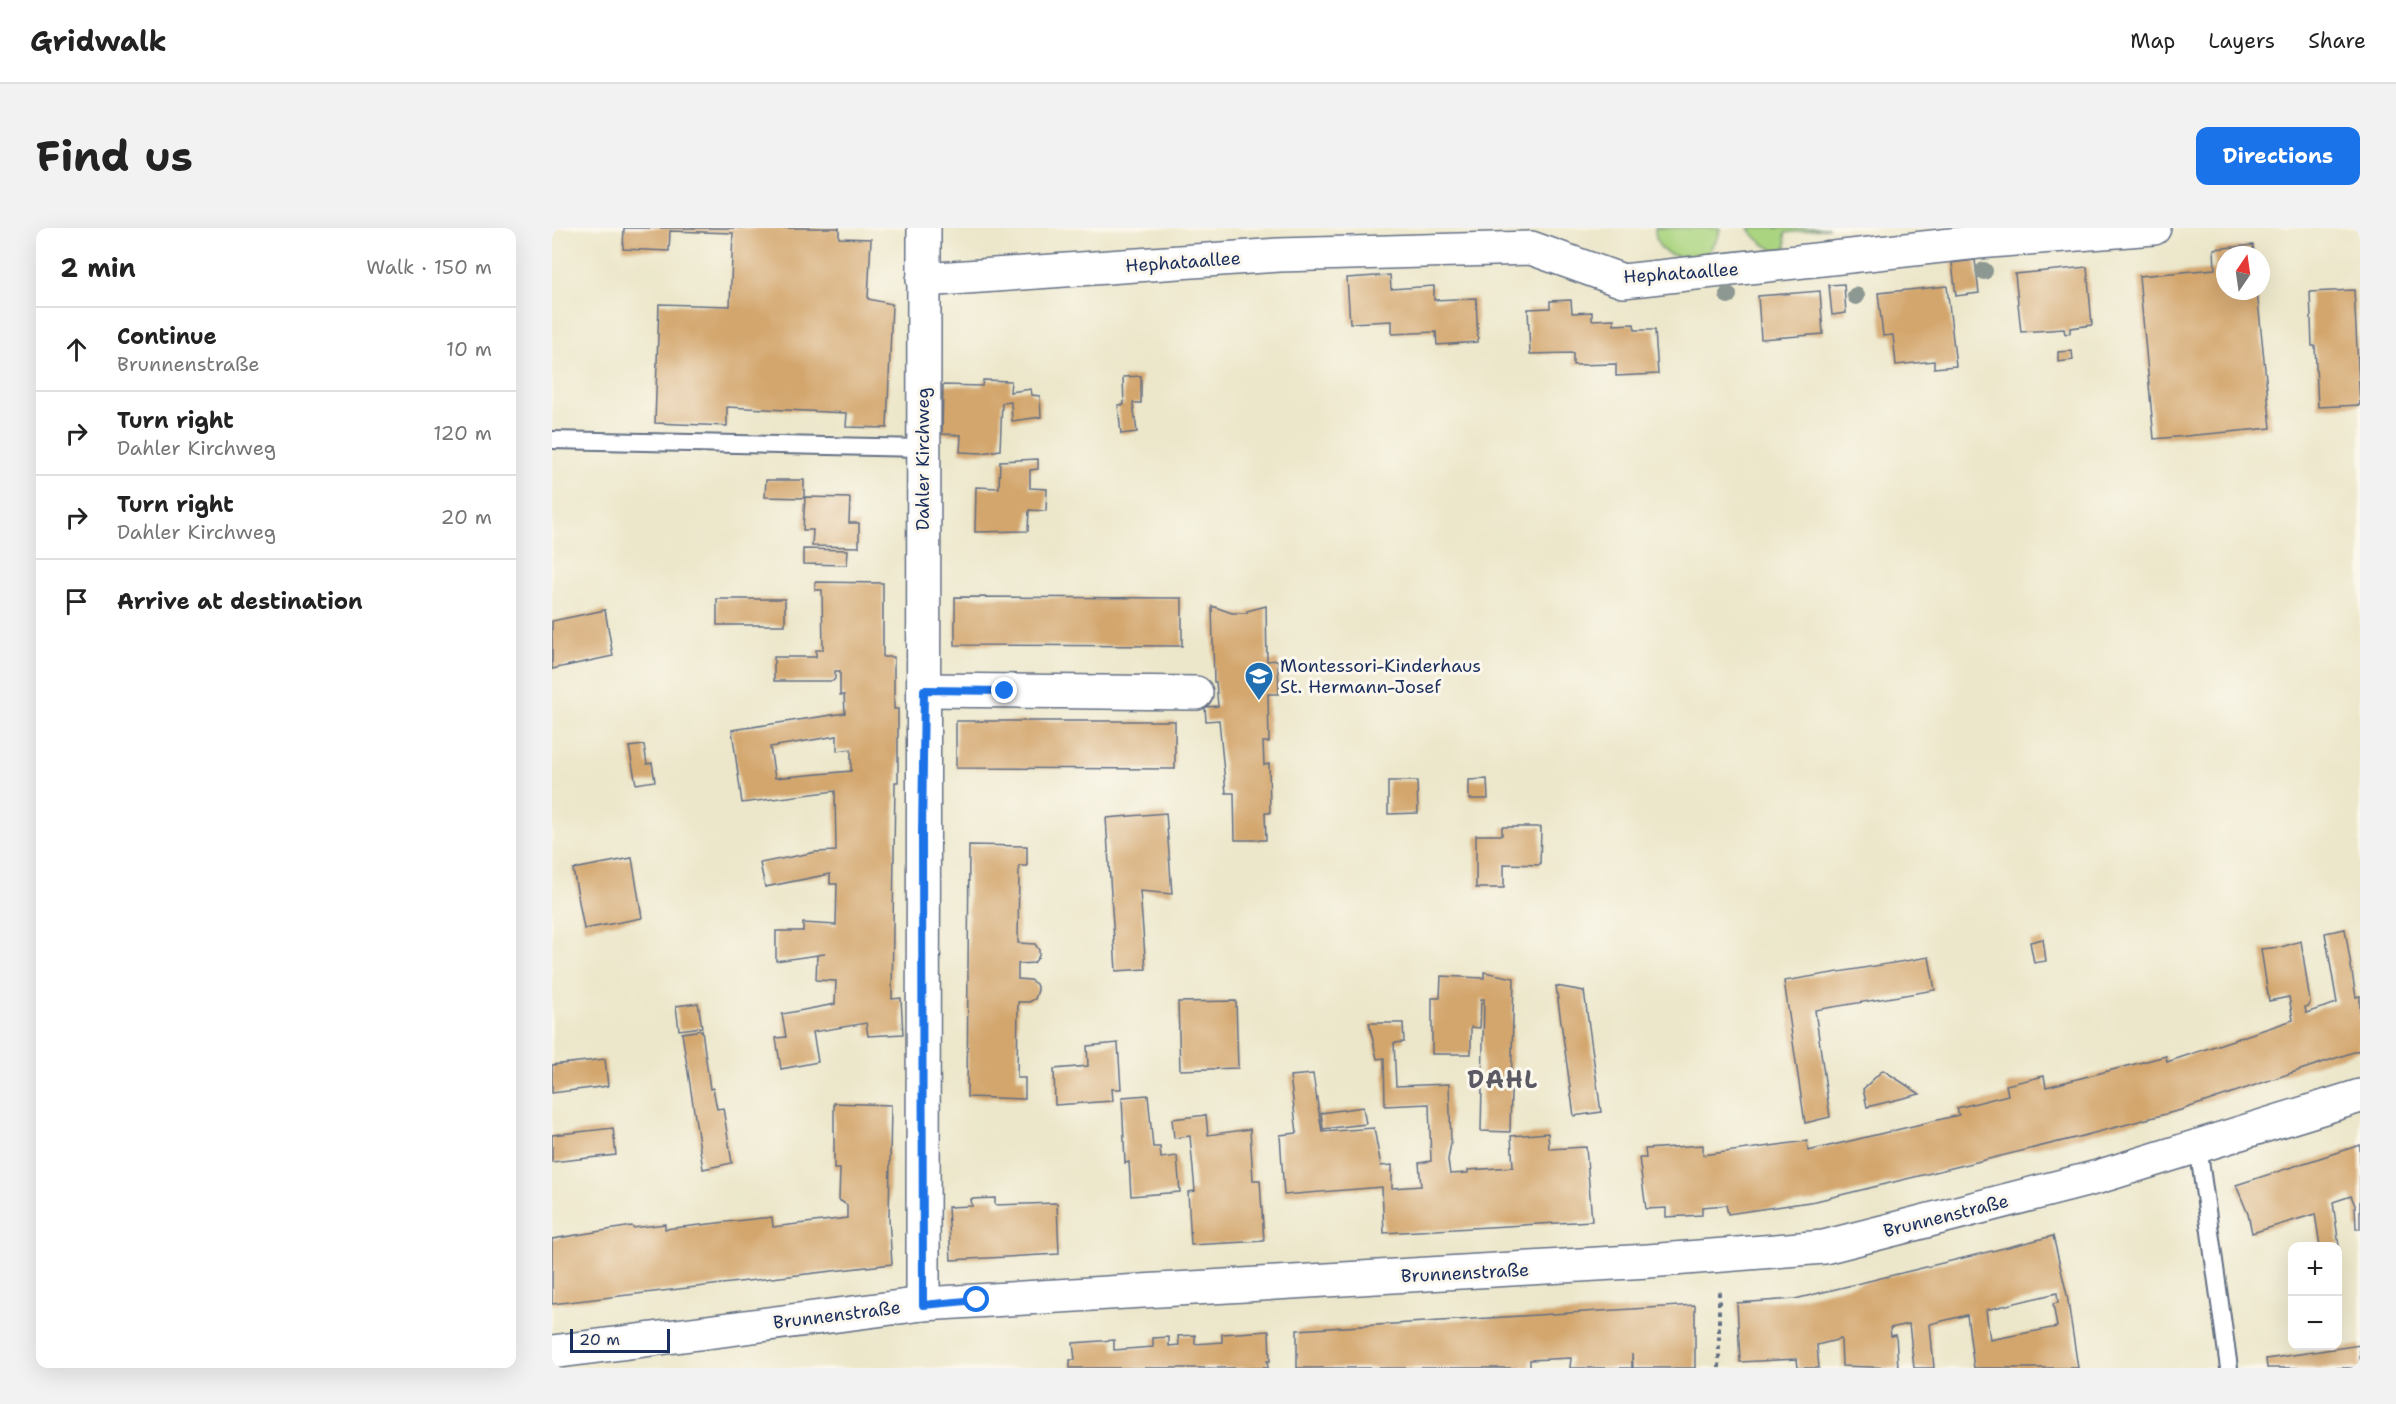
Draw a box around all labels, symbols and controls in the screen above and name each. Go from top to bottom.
text: Gridwalk [30,22,167,60]
text: Map [2130,27,2175,55]
text: Layers [2208,27,2275,55]
text: Share [2308,27,2366,55]
button: Directions [2196,127,2360,185]
text: Find us [36,128,193,184]
street label: Hephataallee [1124,246,1242,278]
north arrow [2216,246,2270,300]
text: 2 min [60,250,136,285]
text: Walk · 150 m [366,254,492,280]
street label: Hephataallee [1622,257,1740,289]
text: Continue [117,322,217,351]
icon: ahead [60,333,93,366]
text: 10 m [446,336,492,362]
text: Brunnenstraße [117,351,260,377]
street label: Dahler Kirchweg [911,387,935,531]
text: Turn right [117,406,234,435]
icon: right [60,417,93,450]
text: 120 m [433,420,492,446]
text: Dahler Kirchweg [117,435,276,461]
text: Turn right [117,490,234,519]
icon: right [60,501,93,534]
text: 20 m [441,504,492,530]
text: Dahler Kirchweg [117,519,276,545]
icon: arrive [60,585,93,618]
text: Arrive at destination [117,587,363,616]
place label: Montessori-Kinderhaus St. Hermann-Josef [1280,654,1481,699]
school or university icon: Montessori-Kinderhaus St. Hermann-Josef [1243,660,1275,702]
route end [991,677,1017,703]
district label: DAHL [1467,1064,1539,1096]
street label: Brunnenstraße [1881,1189,2011,1243]
map controls [2288,1242,2342,1350]
button: + [2288,1242,2342,1296]
street label: Brunnenstraße [1400,1258,1530,1288]
route start [963,1286,989,1312]
street label: Brunnenstraße [772,1295,902,1335]
button: − [2288,1296,2342,1350]
scale bar [570,1326,670,1354]
text: 20 m [579,1329,620,1350]

